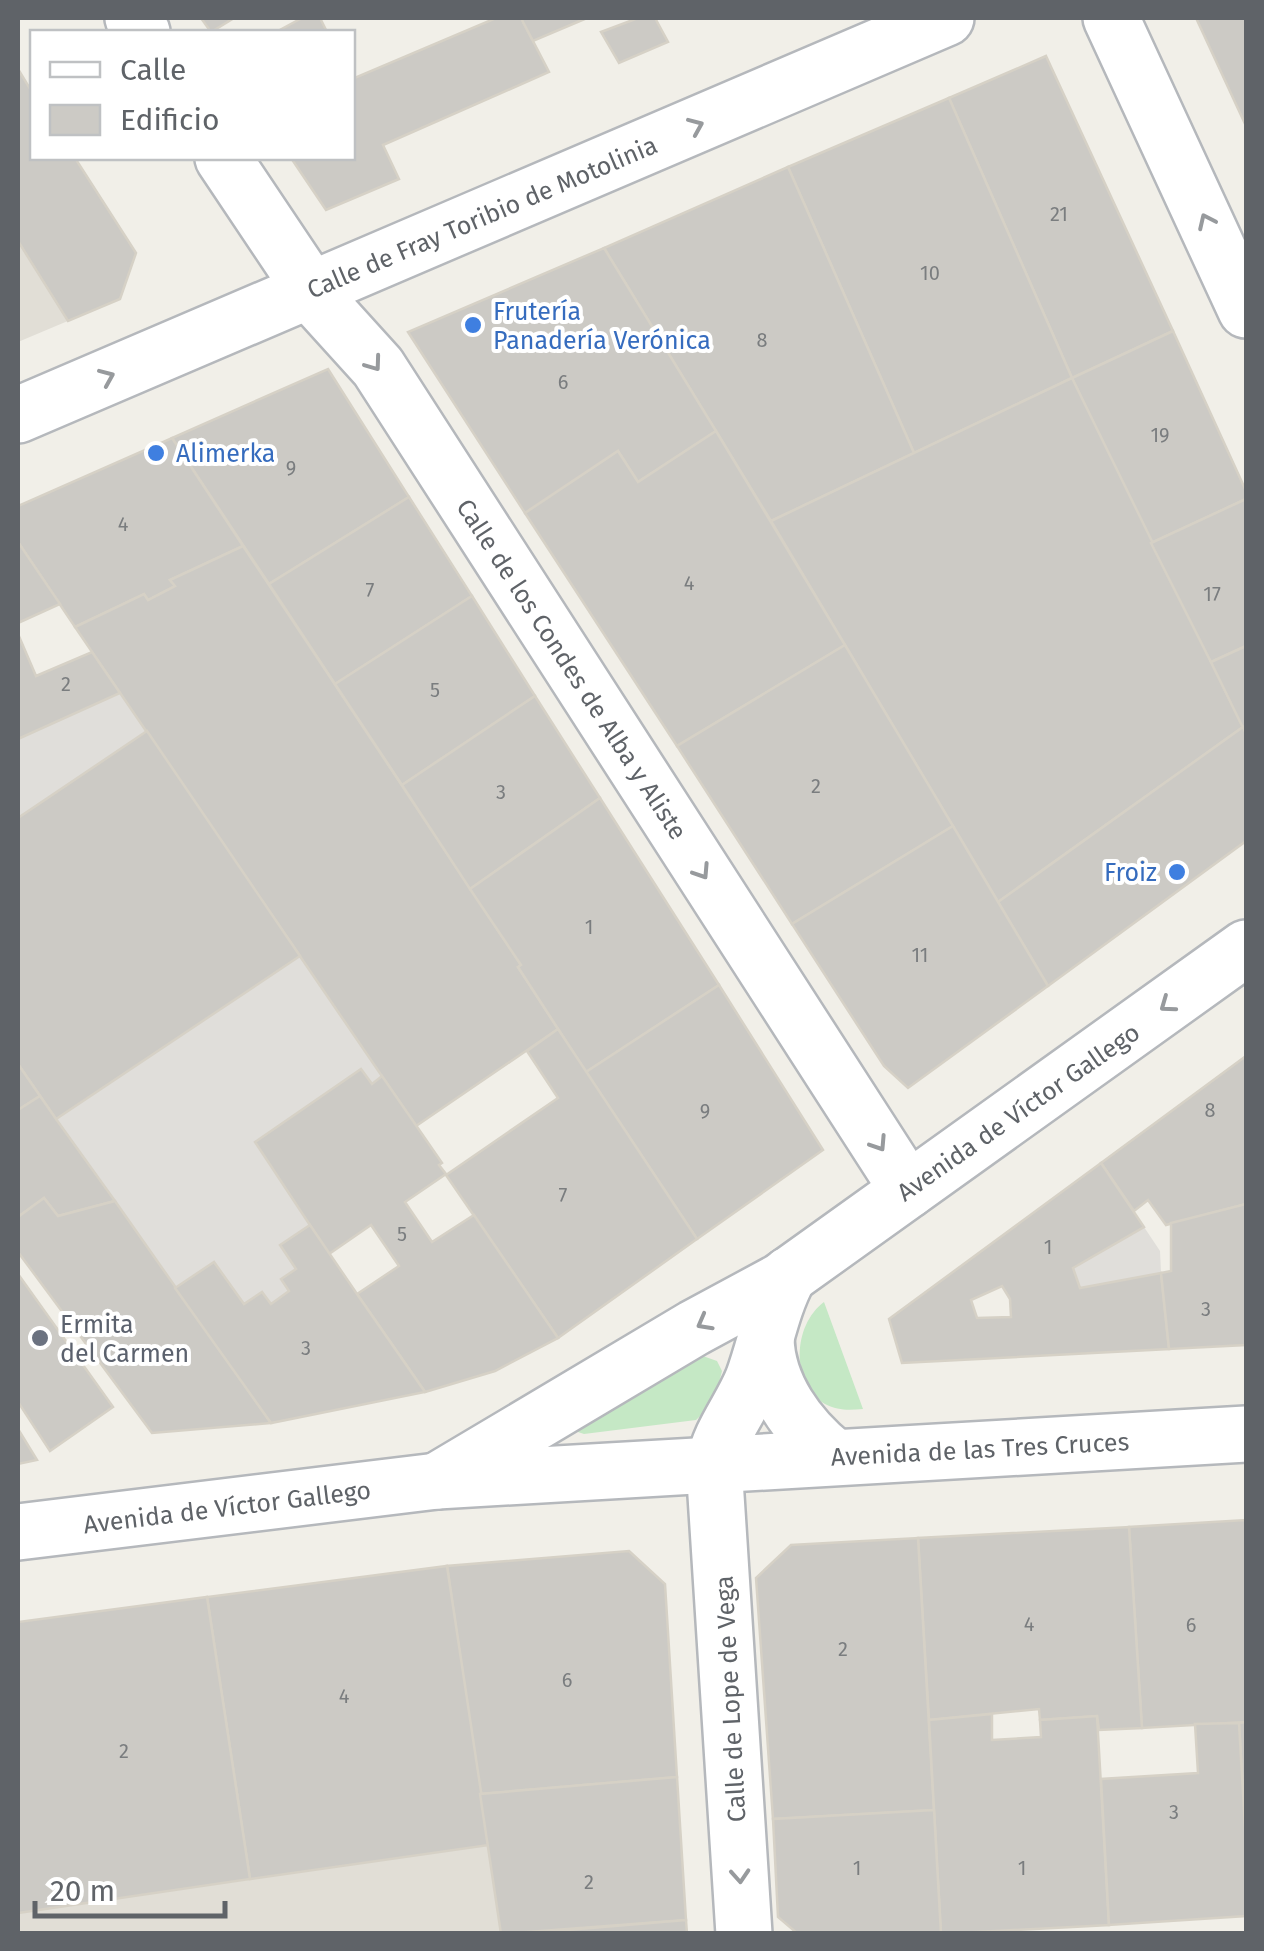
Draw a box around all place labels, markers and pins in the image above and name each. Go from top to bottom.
place label: Frutería Panadería Verónica [493,297,711,356]
marker: Frutería Panadería Verónica [462,314,484,336]
place label: Alimerka [176,439,275,469]
marker: Alimerka [145,442,167,464]
place label: Froiz [1104,858,1157,888]
marker: Froiz [1166,861,1188,883]
place label: Ermita del Carmen [60,1310,189,1369]
marker: Ermita del Carmen [29,1327,51,1349]

